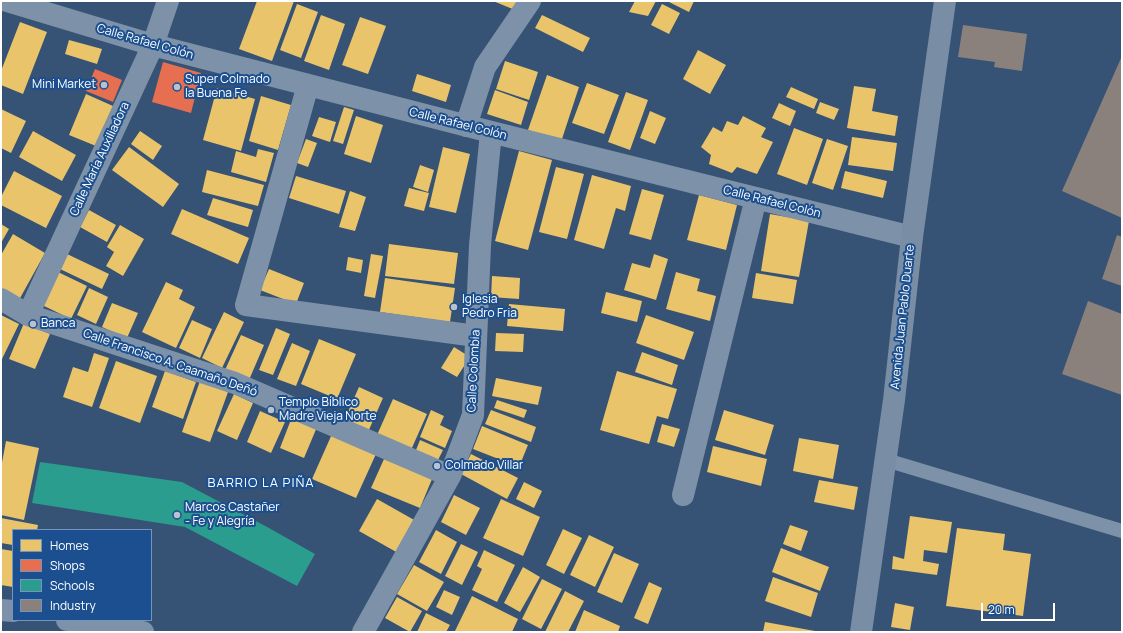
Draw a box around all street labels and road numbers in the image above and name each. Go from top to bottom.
street label: Calle Rafael Colón [95,21,195,63]
street label: Calle María Auxiliadora [67,100,133,218]
street label: Calle Rafael Colón [408,105,508,143]
street label: Calle Rafael Colón [722,183,822,221]
street label: Avenida Juan Pablo Duarte [888,244,918,390]
street label: Calle Francisco A. Caamaño Deñó [81,326,259,400]
street label: Calle Colombia [465,329,483,413]

